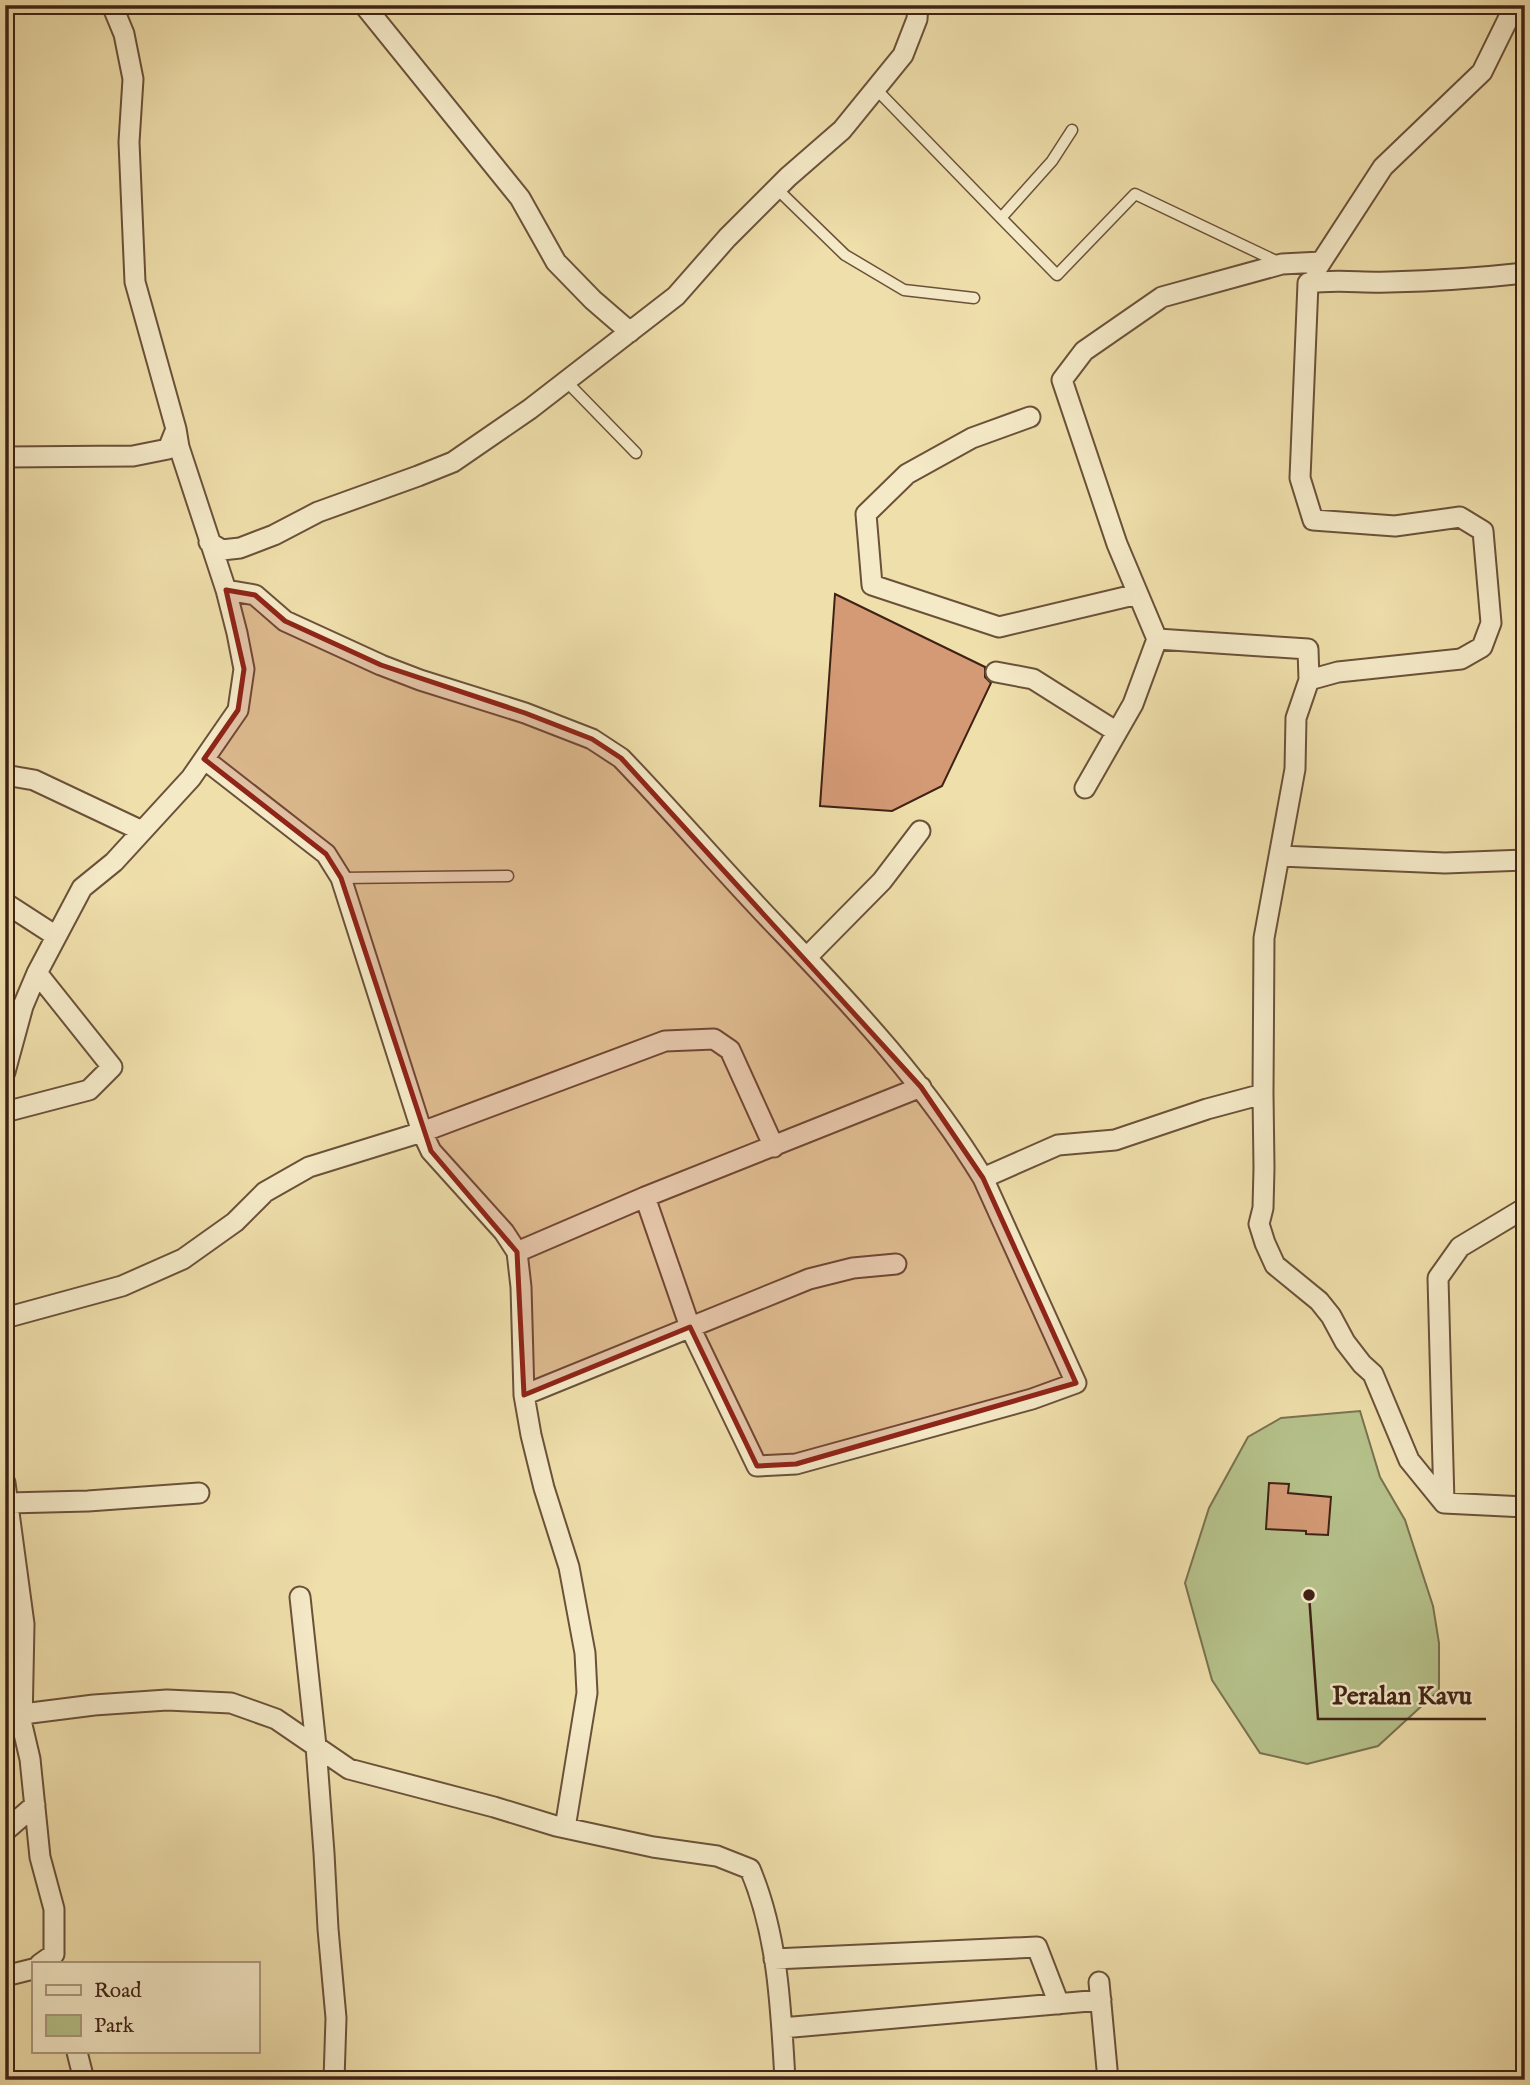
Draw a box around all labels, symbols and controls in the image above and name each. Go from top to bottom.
callout: Peralan Kavu [1318,1672,1486,1719]
text: Peralan Kavu [1332,1680,1473,1713]
legend [32,1962,259,2054]
text: Road [94,1978,142,2005]
text: Park [94,2013,135,2040]

